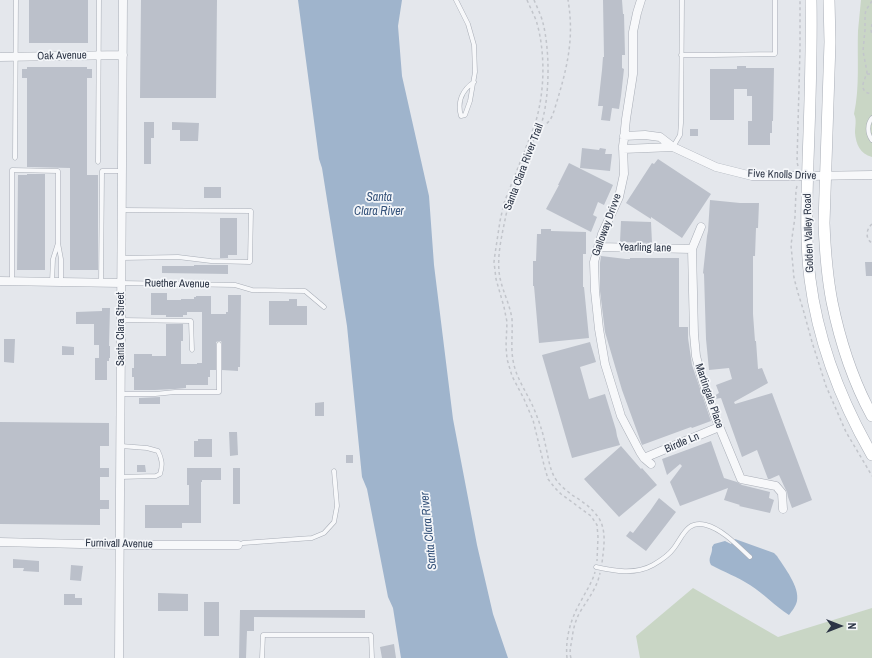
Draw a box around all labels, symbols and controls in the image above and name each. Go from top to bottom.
street label: Oak Avenue [37,49,87,63]
street label: Santa Clara River Trail [501,122,547,212]
street label: Five Knolls Drive [747,167,817,183]
water label: Santa Clara River [354,191,404,219]
street label: Galloway Drivve [590,192,624,258]
street label: Golden Valley Road [801,193,817,273]
street label: Yearling lane [619,241,671,255]
street label: Ruether Avenue [144,277,210,291]
street label: Santa Clara Street [114,292,128,366]
street label: Martingale Place [692,362,726,430]
street label: Birdle Ln [663,430,701,456]
water label: Santa Clara River [418,491,440,571]
street label: Furnivall Avenue [85,537,153,551]
north arrow [820,606,860,646]
text: N [845,623,859,629]

